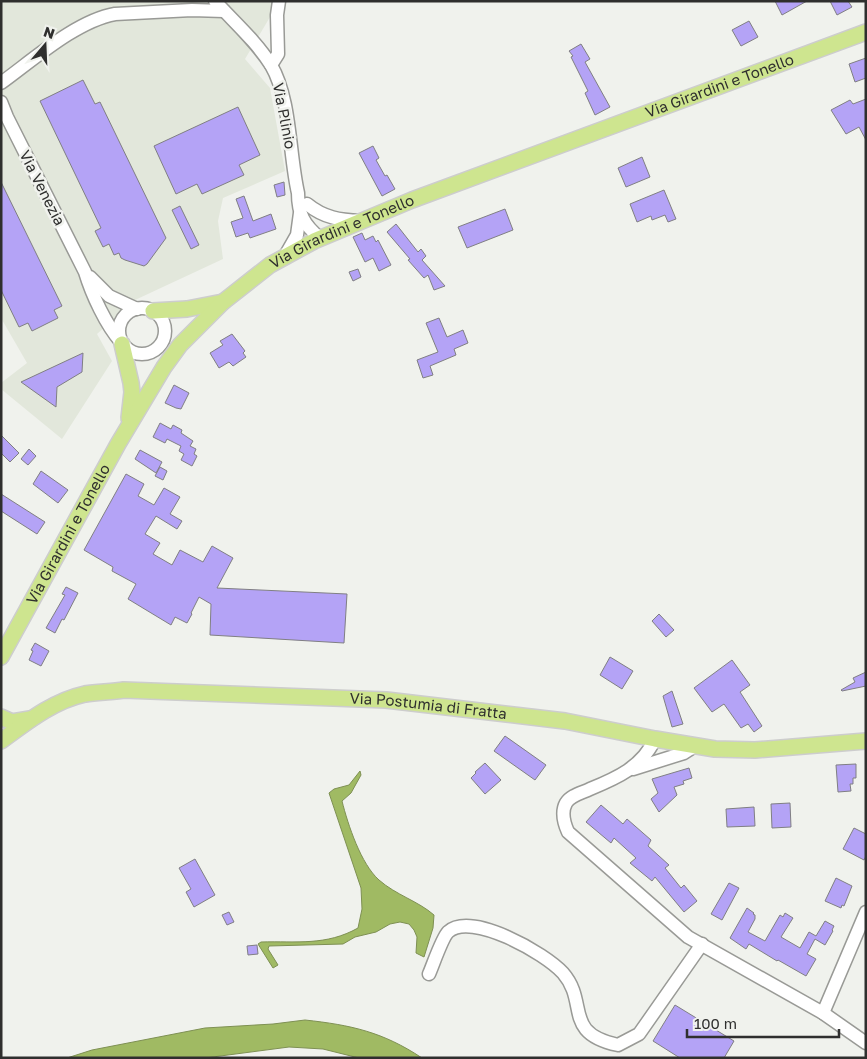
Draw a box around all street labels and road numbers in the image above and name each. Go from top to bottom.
street label: Via Girardini e Tonello [643,50,796,121]
street label: Via Plinio [270,81,300,151]
street label: Via Venezia [16,147,70,228]
street label: Via Girardini e Tonello [266,190,417,272]
street label: Via Girardini e Tonello [22,461,113,607]
street label: Via Postumia di Fratta [349,689,508,722]

